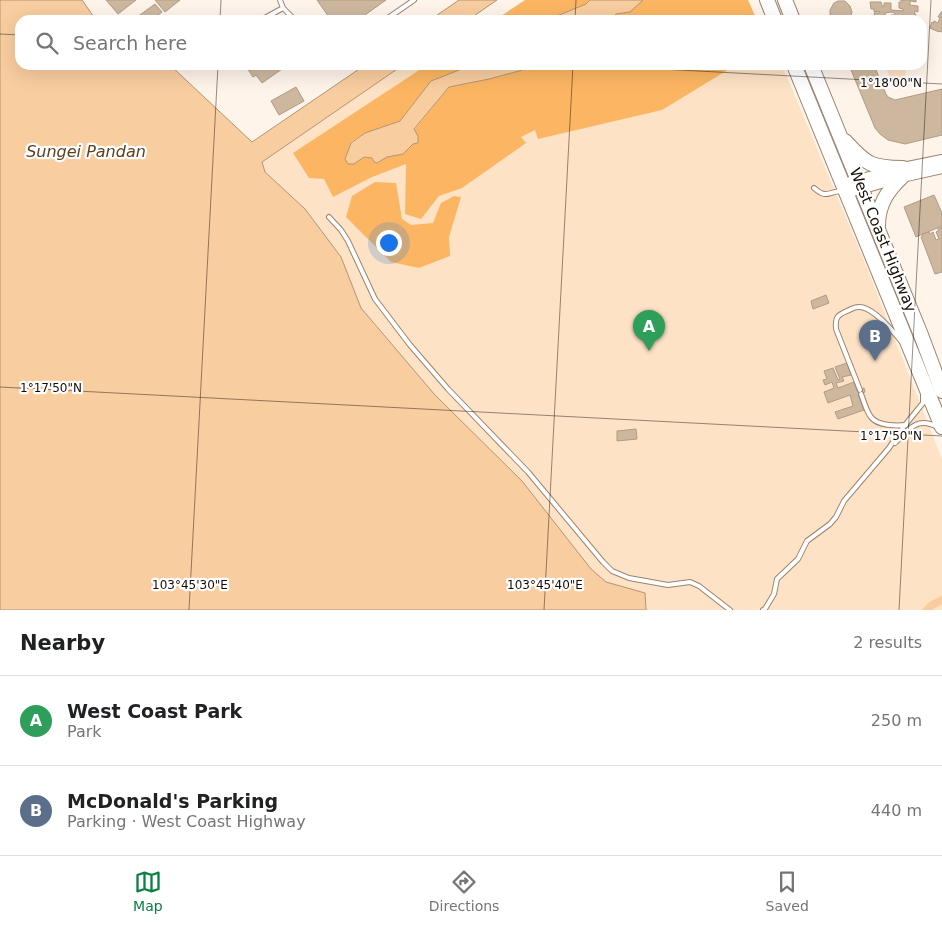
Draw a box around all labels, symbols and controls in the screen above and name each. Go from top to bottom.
search box [15,15,927,70]
icon: search [33,29,61,57]
text: Search here [73,32,187,54]
text: 1°18'00"N [860,76,922,90]
water label: Sungei Pandan [26,142,146,161]
street label: West Coast Highway [846,165,920,315]
your location [376,230,402,256]
pin: A [633,310,665,351]
pin: B [859,320,891,361]
text: 1°17'50"N [20,381,82,395]
text: 1°17'50"N [860,429,922,443]
text: 103°45'30"E [152,578,228,592]
text: 103°45'40"E [507,578,583,592]
text: Nearby [20,631,105,655]
text: 2 results [853,633,922,652]
text: West Coast Park [67,700,242,722]
text: A [30,711,42,730]
text: 250 m [871,711,922,730]
text: Park [67,722,102,741]
text: McDonald's Parking [67,790,278,812]
text: B [30,801,42,820]
text: 440 m [871,801,922,820]
text: Parking · West Coast Highway [67,812,306,831]
tab: Map [133,868,163,914]
tab: Directions [429,868,499,914]
tab: Saved [766,868,809,914]

